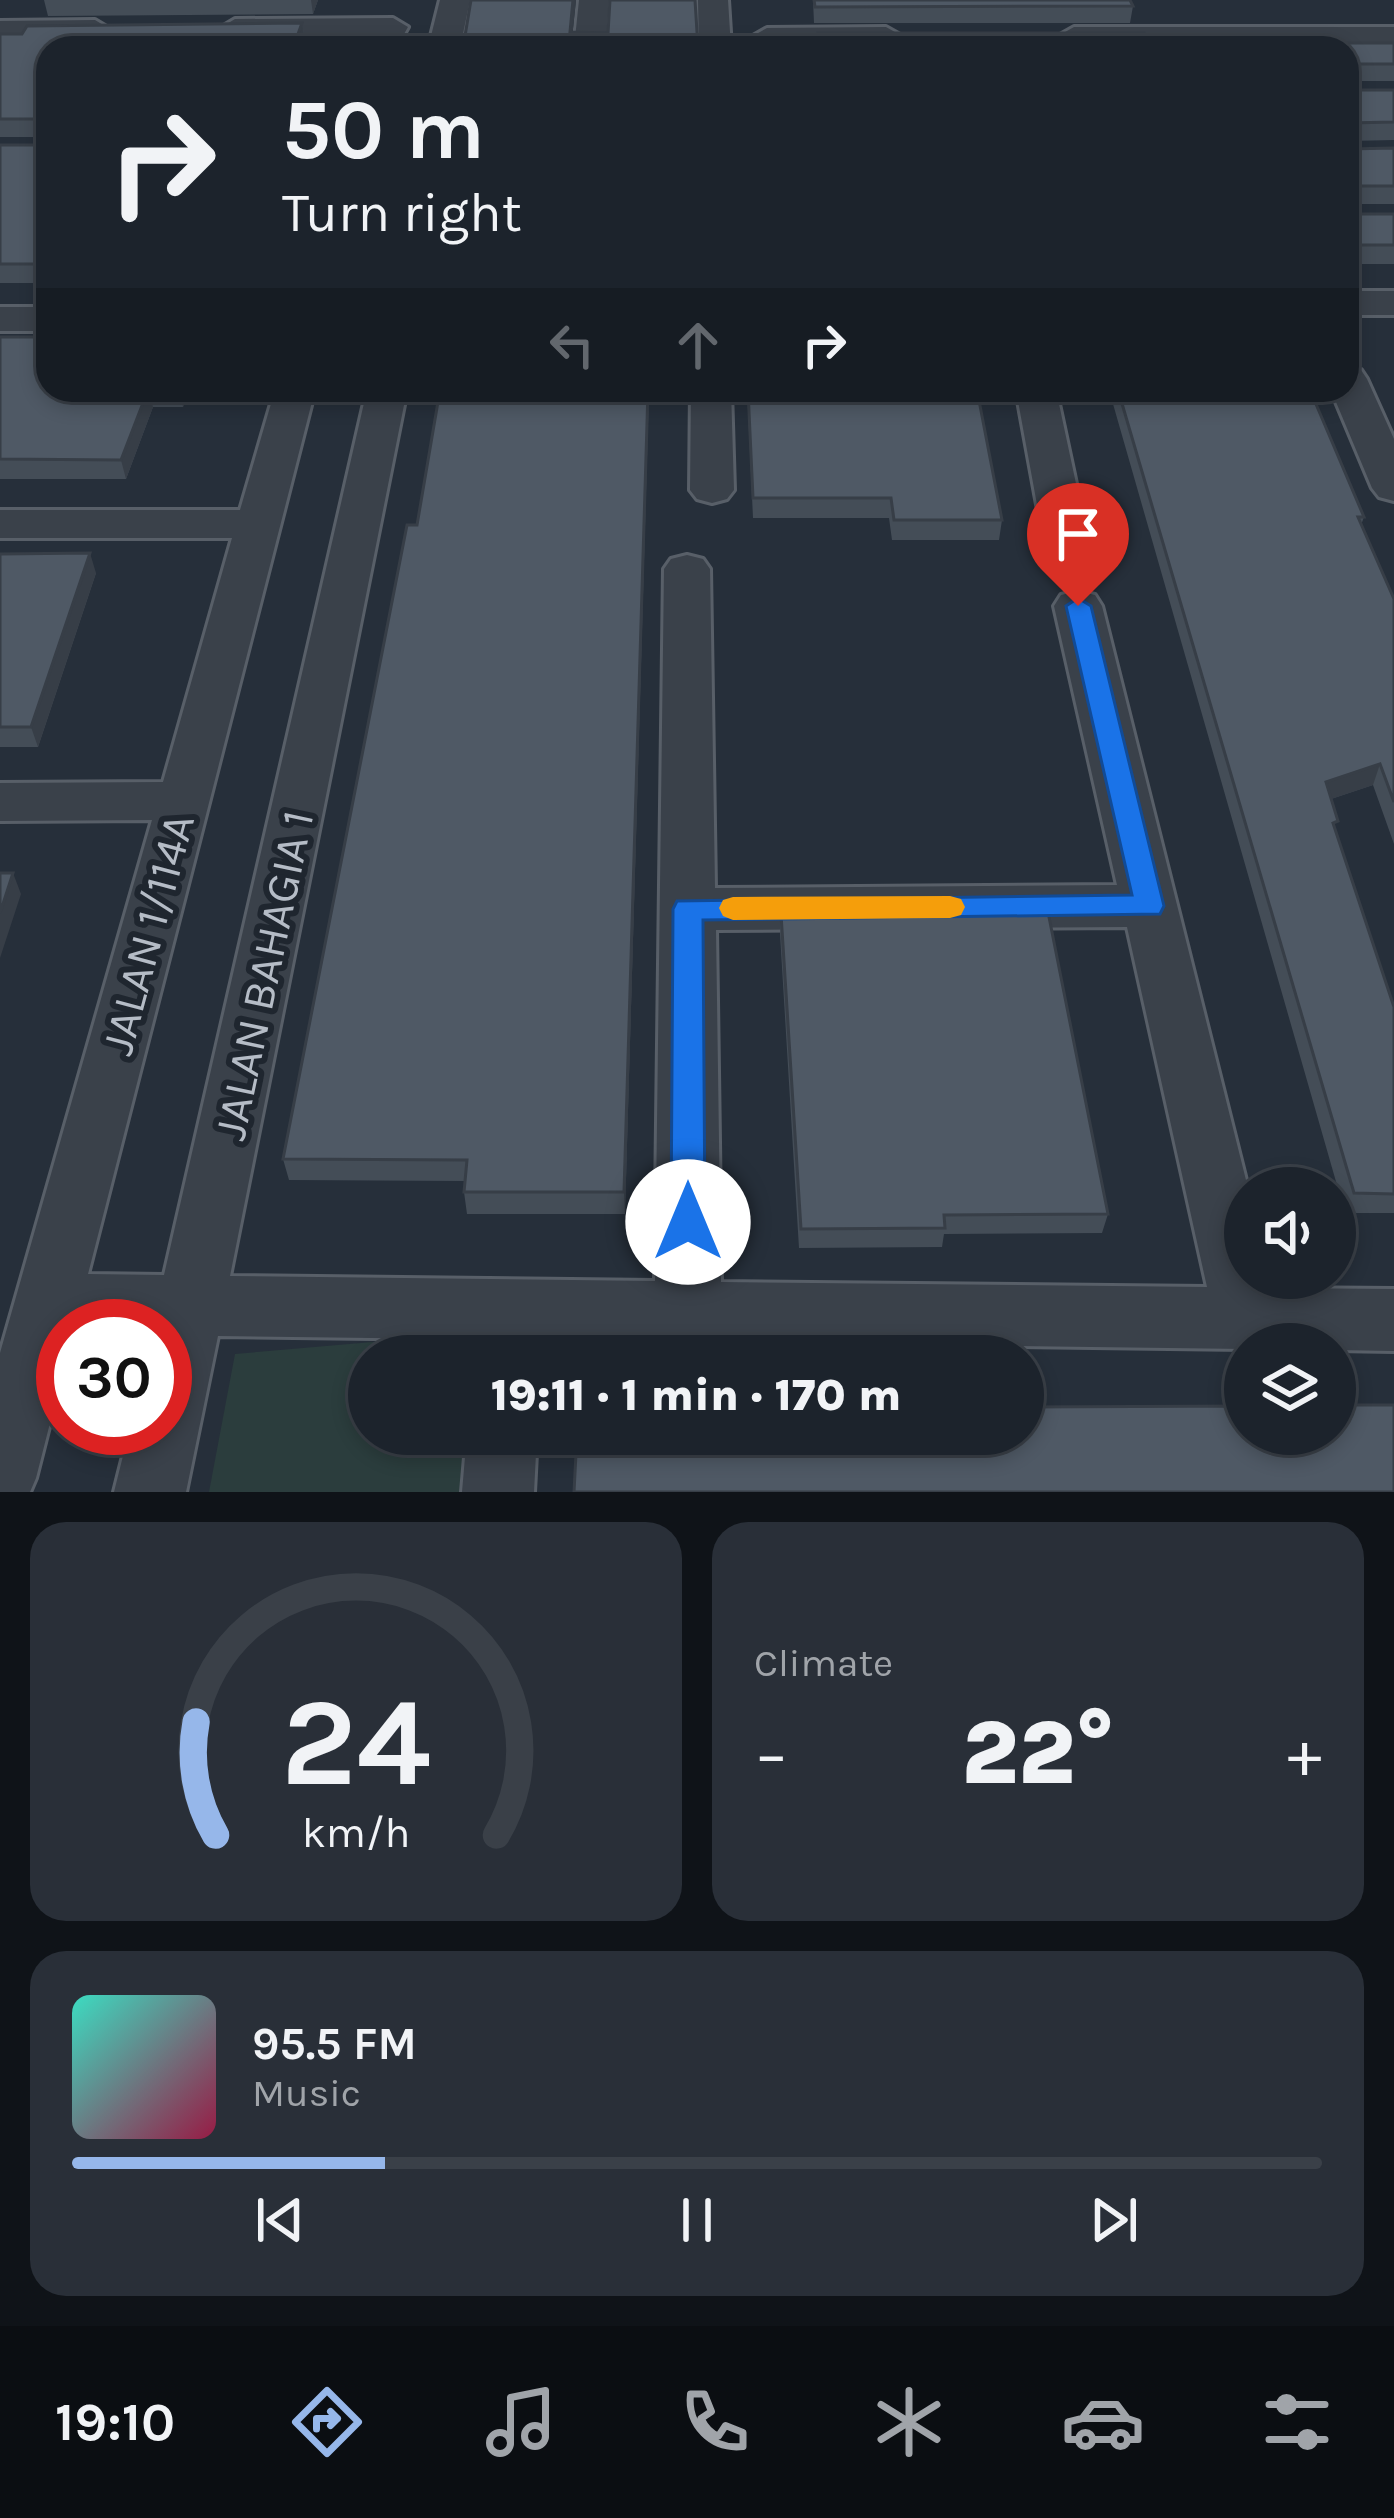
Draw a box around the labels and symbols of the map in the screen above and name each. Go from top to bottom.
pin [1027,483,1129,606]
street label: JALAN BAHAGIA 1 [204,806,324,1145]
street label: JALAN 1/114A [91,808,205,1060]
position arrow [625,1159,751,1285]
speed limit sign: 30 [36,1299,192,1455]

